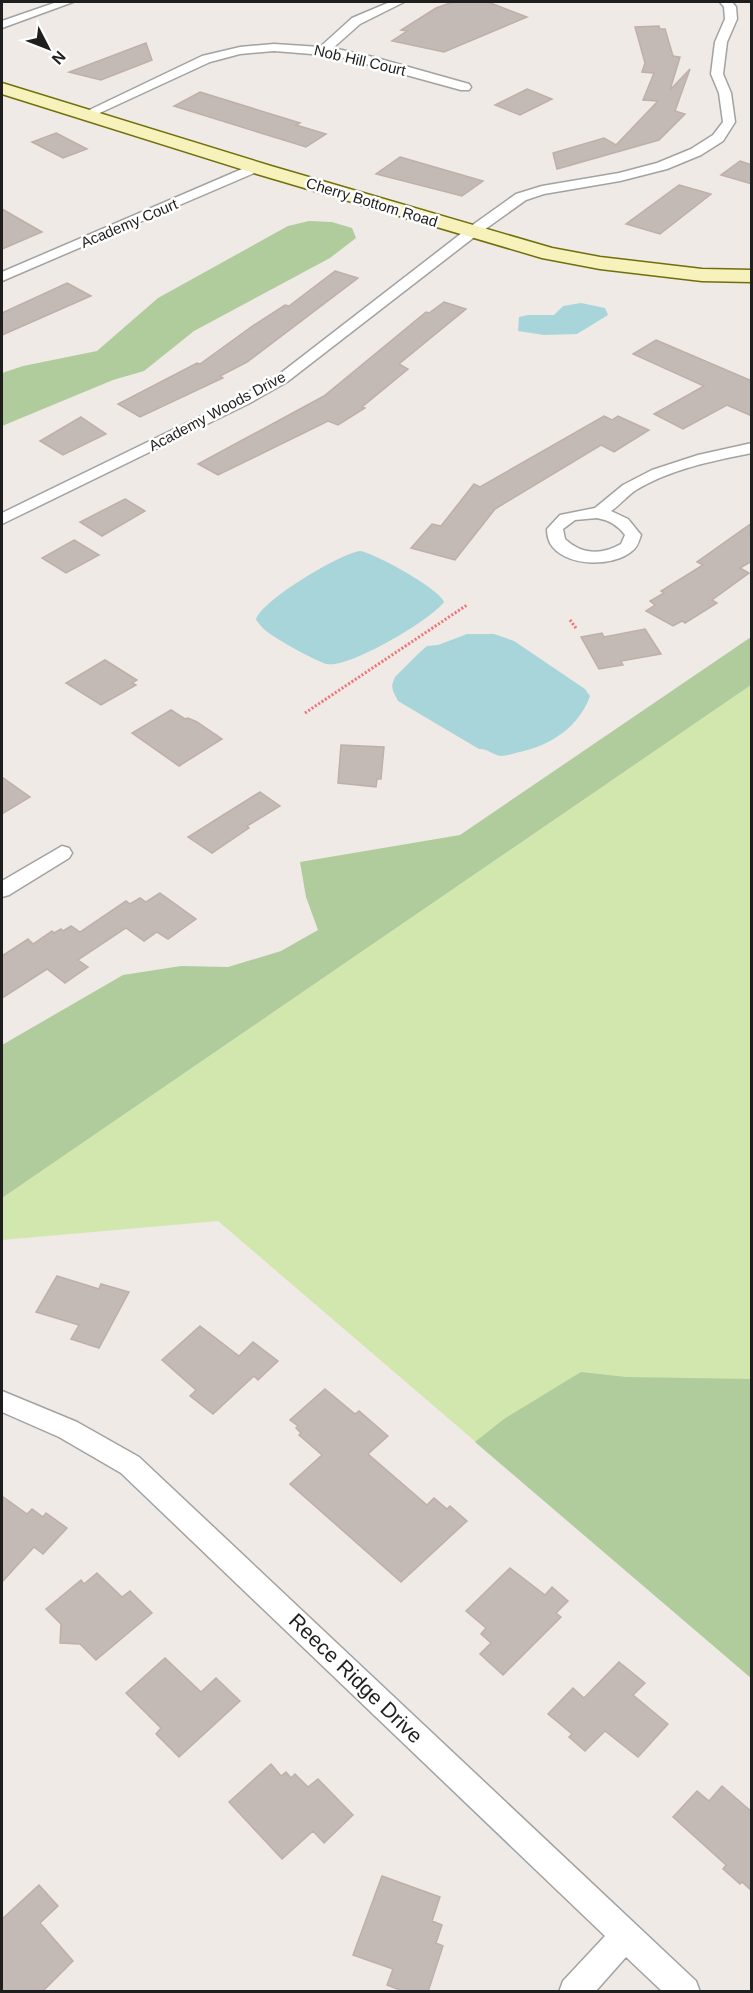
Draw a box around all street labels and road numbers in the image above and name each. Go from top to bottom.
street label: Nob Hill Court [313,41,408,79]
street label: Cherry Bottom Road [304,174,440,230]
street label: Academy Court [78,195,181,251]
street label: Academy Woods Drive [146,368,288,454]
street label: Reece Ridge Drive [285,1609,427,1747]

